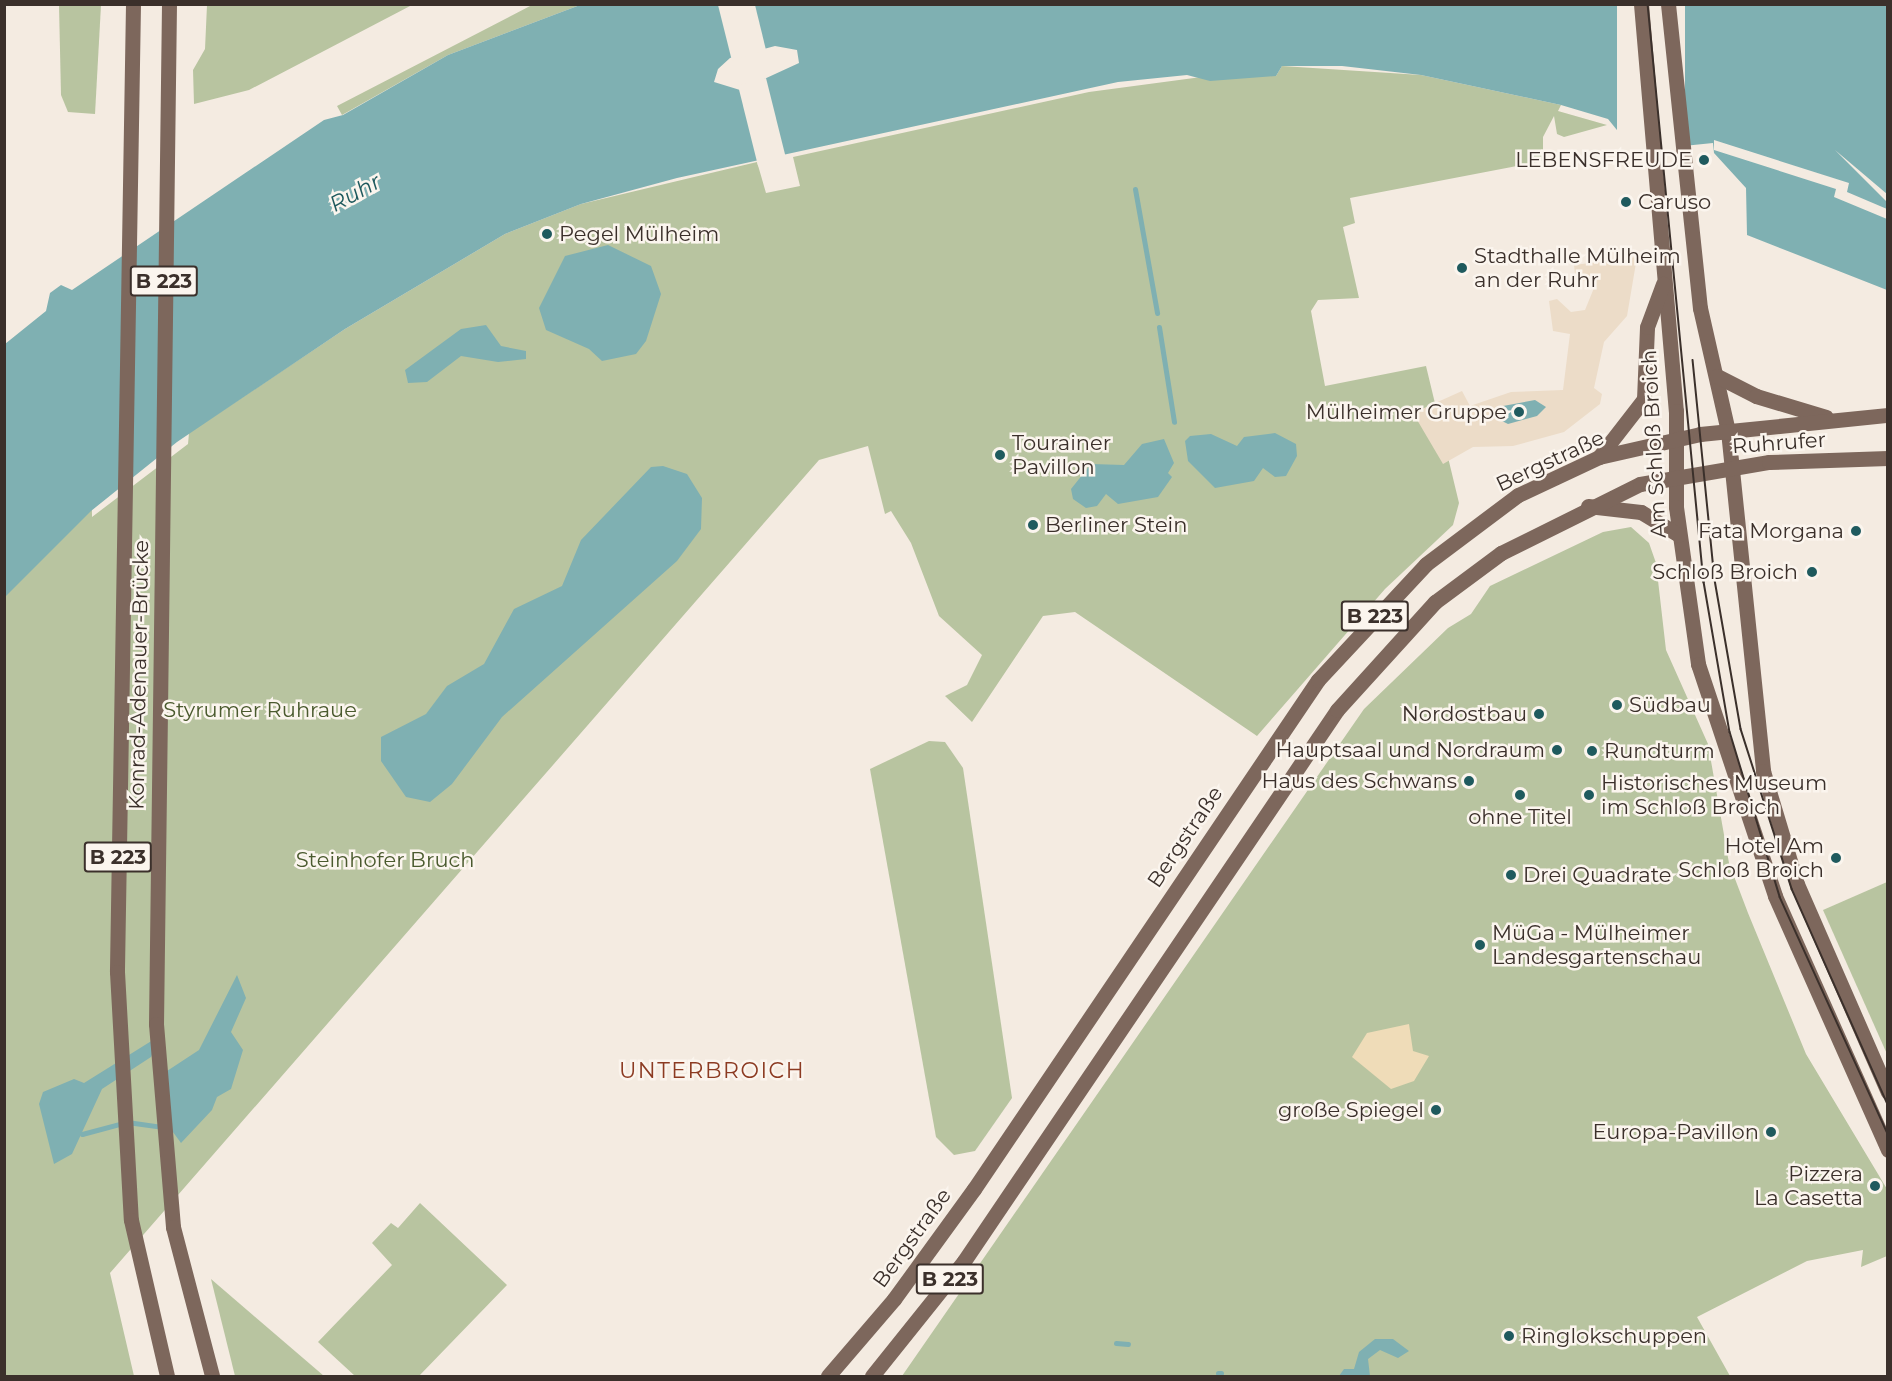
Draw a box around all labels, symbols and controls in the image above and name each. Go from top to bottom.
place label: LEBENSFREUDE [1515,147,1692,173]
marker: LEBENSFREUDE [1697,153,1711,167]
water label: Ruhr [325,168,385,218]
place label: Caruso [1638,189,1711,215]
marker: Caruso [1619,195,1633,209]
place label: Pegel Mülheim [559,221,719,247]
marker: Pegel Mülheim [540,227,554,241]
place label: Stadthalle Mülheim an der Ruhr [1474,243,1681,293]
marker: Stadthalle Mülheim an der Ruhr [1455,261,1469,275]
road number: B 223 [130,264,198,298]
street label: Am Schloß Broich [1636,349,1672,539]
place label: Mülheimer Gruppe [1306,399,1507,425]
marker: Mülheimer Gruppe [1512,405,1526,419]
street label: Bergstraße [1492,425,1608,497]
street label: Ruhrufer [1731,427,1827,459]
place label: Tourainer Pavillon [1012,430,1111,480]
marker: Tourainer Pavillon [993,448,1007,462]
place label: Berliner Stein [1045,512,1187,538]
marker: Berliner Stein [1026,518,1040,532]
place label: Fata Morgana [1698,518,1844,544]
marker: Fata Morgana [1849,524,1863,538]
street label: Konrad-Adenauer-Brücke [124,540,154,810]
place label: Schloß Broich [1652,559,1798,585]
marker: Schloß Broich [1803,563,1821,581]
road number: B 223 [1340,599,1410,633]
place label: Südbau [1629,692,1711,718]
park label: Styrumer Ruhraue [163,697,357,723]
marker: Südbau [1610,698,1624,712]
place label: Nordostbau [1402,701,1527,727]
marker: Nordostbau [1532,707,1546,721]
place label: Hauptsaal und Nordraum [1275,737,1545,763]
place label: Rundturm [1604,738,1715,764]
marker: Hauptsaal und Nordraum [1550,743,1564,757]
marker: Rundturm [1585,744,1599,758]
place label: Haus des Schwans [1262,768,1457,794]
place label: Historisches Museum im Schloß Broich [1601,770,1827,820]
marker: Haus des Schwans [1462,774,1476,788]
street label: Bergstraße [1142,782,1228,892]
marker: ohne Titel [1513,788,1527,802]
marker: Historisches Museum im Schloß Broich [1582,788,1596,802]
place label: ohne Titel [1468,804,1572,830]
place label: Hotel Am Schloß Broich [1678,833,1824,883]
road number: B 223 [84,840,152,874]
park label: Steinhofer Bruch [296,847,474,873]
marker: Hotel Am Schloß Broich [1829,851,1843,865]
place label: Drei Quadrate [1523,862,1671,888]
marker: Drei Quadrate [1504,868,1518,882]
place label: MüGa - Mülheimer Landesgartenschau [1492,920,1701,970]
marker: MüGa - Mülheimer Landesgartenschau [1473,938,1487,952]
district label: UNTERBROICH [619,1058,805,1084]
place label: große Spiegel [1278,1097,1424,1123]
marker: große Spiegel [1429,1103,1443,1117]
place label: Europa-Pavillon [1592,1119,1759,1145]
marker: Europa-Pavillon [1764,1125,1778,1139]
place label: Pizzera La Casetta [1754,1161,1863,1211]
marker: Pizzera La Casetta [1868,1179,1882,1193]
street label: Bergstraße [868,1183,956,1293]
road number: B 223 [916,1262,984,1296]
place label: Ringlokschuppen [1521,1323,1707,1349]
marker: Ringlokschuppen [1502,1329,1516,1343]

